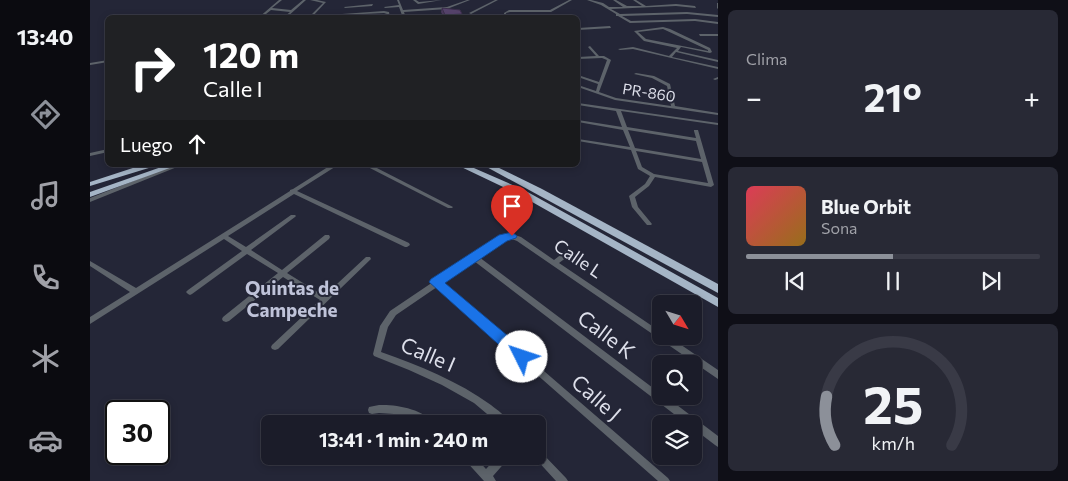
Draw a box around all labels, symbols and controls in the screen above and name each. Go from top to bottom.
text: 13:40 [17,23,73,50]
text: 120 m [203,32,299,75]
icon: right [120,35,185,100]
text: Clima [746,49,787,68]
text: 21° [864,73,922,120]
text: Calle I [203,75,263,102]
street label: PR-860 [621,79,677,105]
text: − [746,80,762,114]
text: + [1024,80,1040,114]
icon: directions [28,97,63,132]
icon: ahead [183,130,211,158]
text: Luego [120,133,173,156]
icon: music [28,178,63,213]
pin [491,185,533,236]
icon: arrive [498,192,526,220]
text: Blue Orbit [821,195,911,218]
text: Sona [821,218,857,237]
street label: Calle L [550,234,607,282]
icon: phone [28,260,63,295]
icon: previous [781,267,809,295]
icon: pause [879,267,907,295]
icon: next [977,267,1005,295]
district label: Quintas de Campeche [245,276,339,321]
north arrow [652,295,702,345]
map controls [652,295,702,465]
street label: Calle K [573,304,640,363]
position arrow [495,330,547,382]
street label: Calle I [397,331,460,376]
icon: climate [28,341,63,376]
button: search [652,355,702,405]
street label: Calle J [567,369,627,425]
text: 25 [863,371,923,435]
speed limit sign: 30 [105,400,170,465]
button: layers [652,415,702,465]
icon: car [28,423,63,458]
text: 13:41 · 1 min · 240 m [319,428,488,451]
text: km/h [871,432,915,454]

